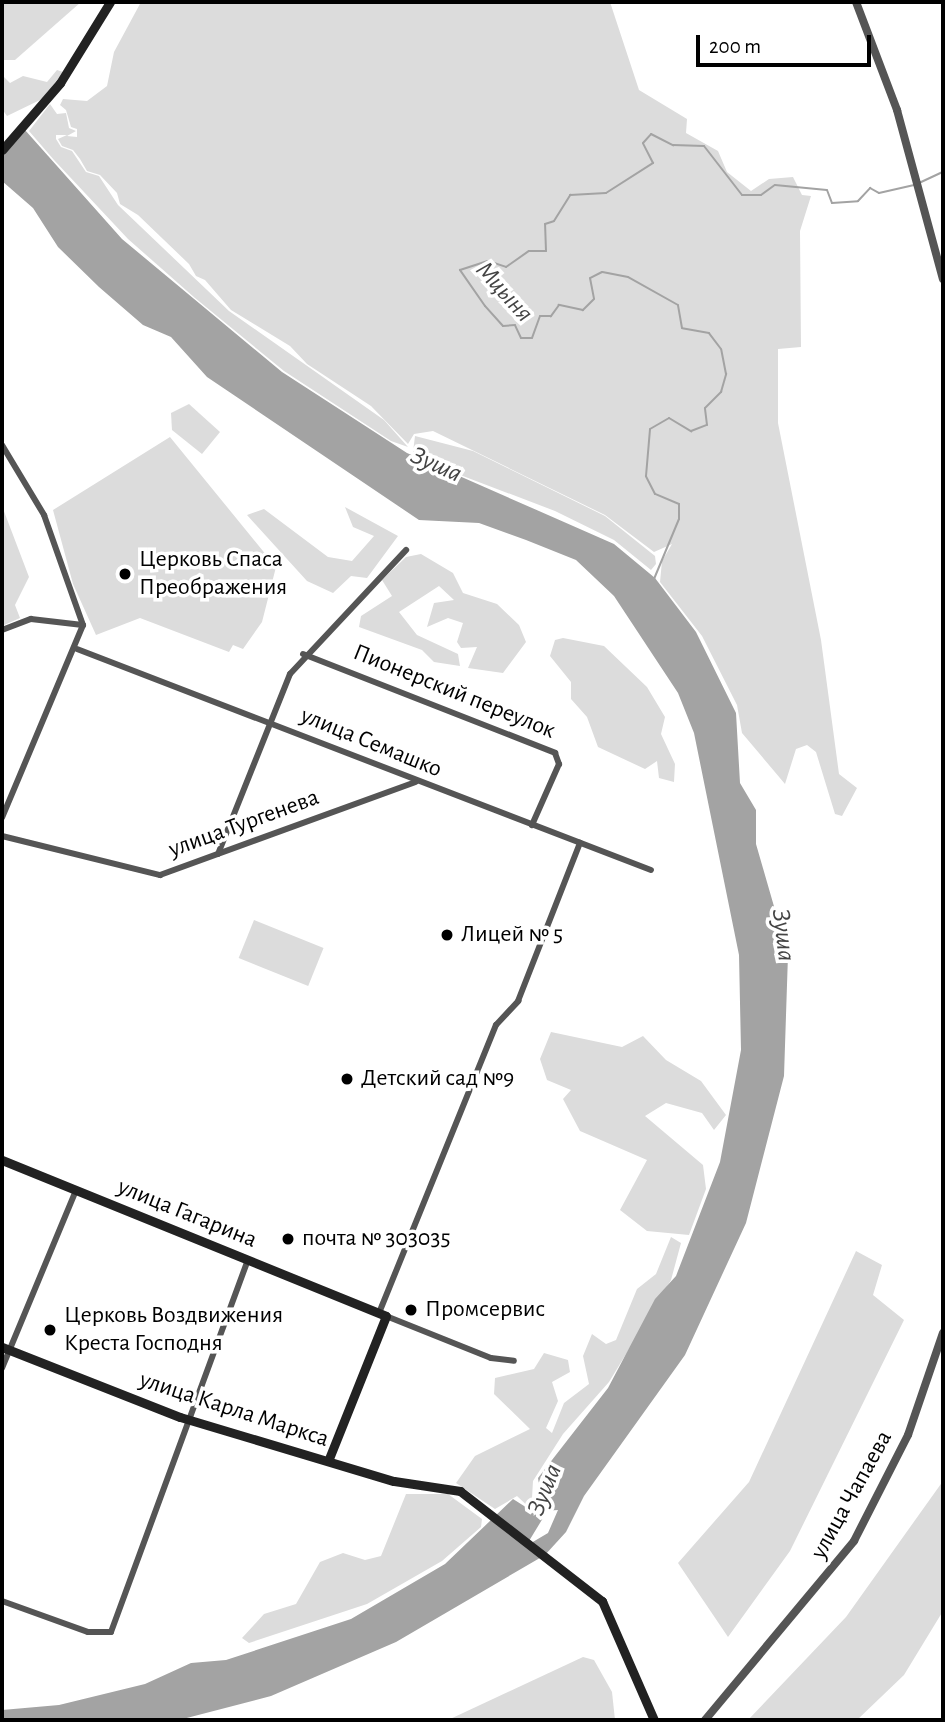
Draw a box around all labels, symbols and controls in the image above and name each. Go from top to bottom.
scale bar [700,21,875,65]
text: 200 m [709,36,761,57]
water label: Мцыня [469,255,539,329]
water label: Зуша [406,440,466,490]
place label: Церковь Спаса Преображения [139,546,287,602]
marker: Церковь Спаса Преображения [117,566,133,582]
street label: Пионерский переулок [349,638,559,746]
street label: улица Семашко [296,702,446,784]
street label: улица Тургенева [165,783,323,865]
water label: Зуша [764,907,802,963]
place label: Лицей № 5 [461,921,563,949]
marker: Лицей № 5 [439,927,455,943]
place label: Детский сад №9 [361,1065,514,1093]
marker: Детский сад №9 [339,1071,355,1087]
street label: улица Гагарина [113,1173,261,1255]
place label: почта № 303035 [302,1225,450,1253]
marker: почта № 303035 [280,1231,296,1247]
place label: Промсервис [425,1296,545,1324]
place label: Церковь Воздвижения Креста Господня [64,1302,283,1358]
marker: Промсервис [403,1302,419,1318]
marker: Церковь Воздвижения Креста Господня [42,1322,58,1338]
street label: улица Карла Маркса [136,1366,332,1454]
street label: улица Чапаева [805,1426,899,1564]
water label: Зуша [521,1460,569,1520]

